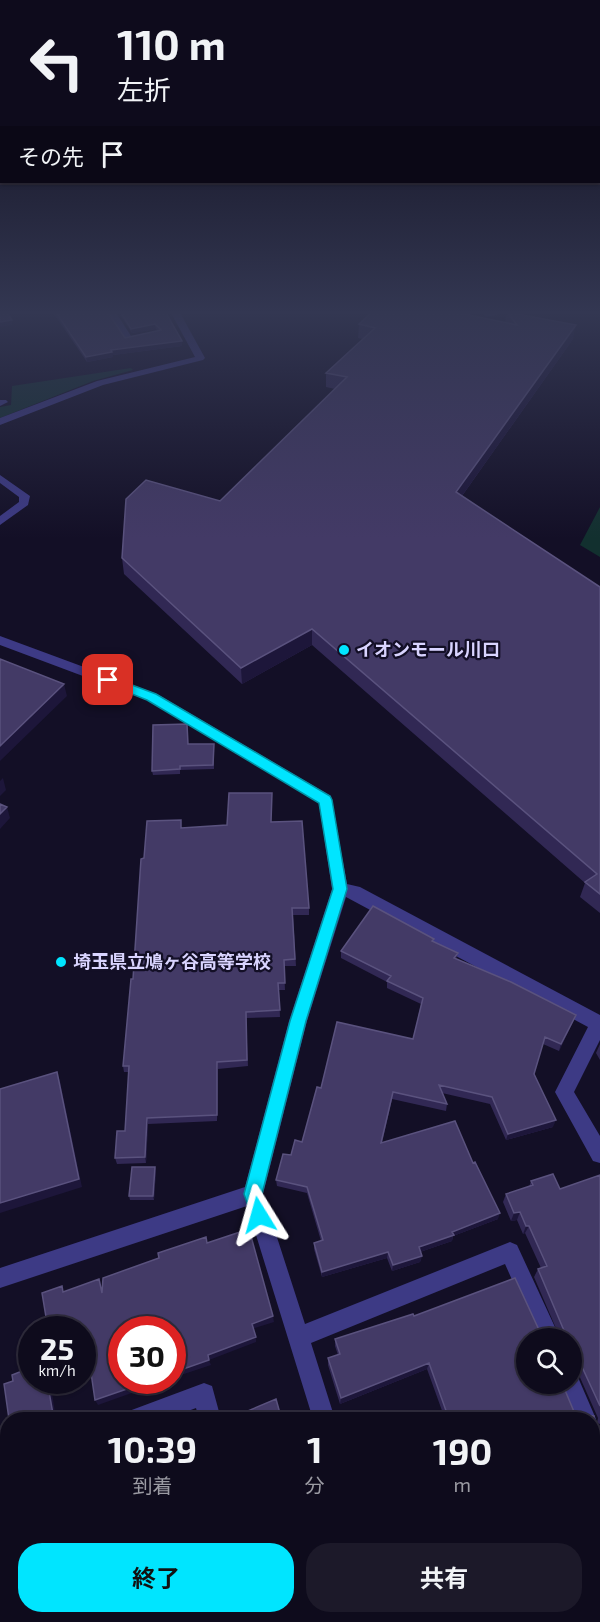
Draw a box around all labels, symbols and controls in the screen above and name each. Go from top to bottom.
text: 110 m [117,18,226,68]
icon: left [18,24,96,102]
text: 左折 [117,73,171,105]
icon: arrive [96,138,129,171]
text: その先 [18,143,84,169]
place label: イオンモール川口 [356,638,500,660]
marker: イオンモール川口 [337,643,351,657]
pin [82,654,133,705]
icon: arrive [91,663,124,696]
place label: 埼玉県立鳩ヶ谷高等学校 [73,950,271,972]
marker: 埼玉県立鳩ヶ谷高等学校 [54,955,68,969]
position arrow [227,1183,291,1247]
speed limit sign: 30 [108,1316,186,1394]
map controls [516,1328,582,1394]
button: search [516,1328,582,1394]
text: 25 [40,1330,74,1366]
text: km/h [38,1361,76,1379]
text: 10:39 [108,1427,197,1470]
text: 1 [307,1427,323,1470]
text: 190 [433,1429,492,1472]
text: m [454,1472,471,1496]
text: 到着 [132,1473,172,1497]
text: 分 [305,1473,325,1497]
button: 終了 [18,1543,294,1612]
button: 共有 [306,1543,582,1612]

